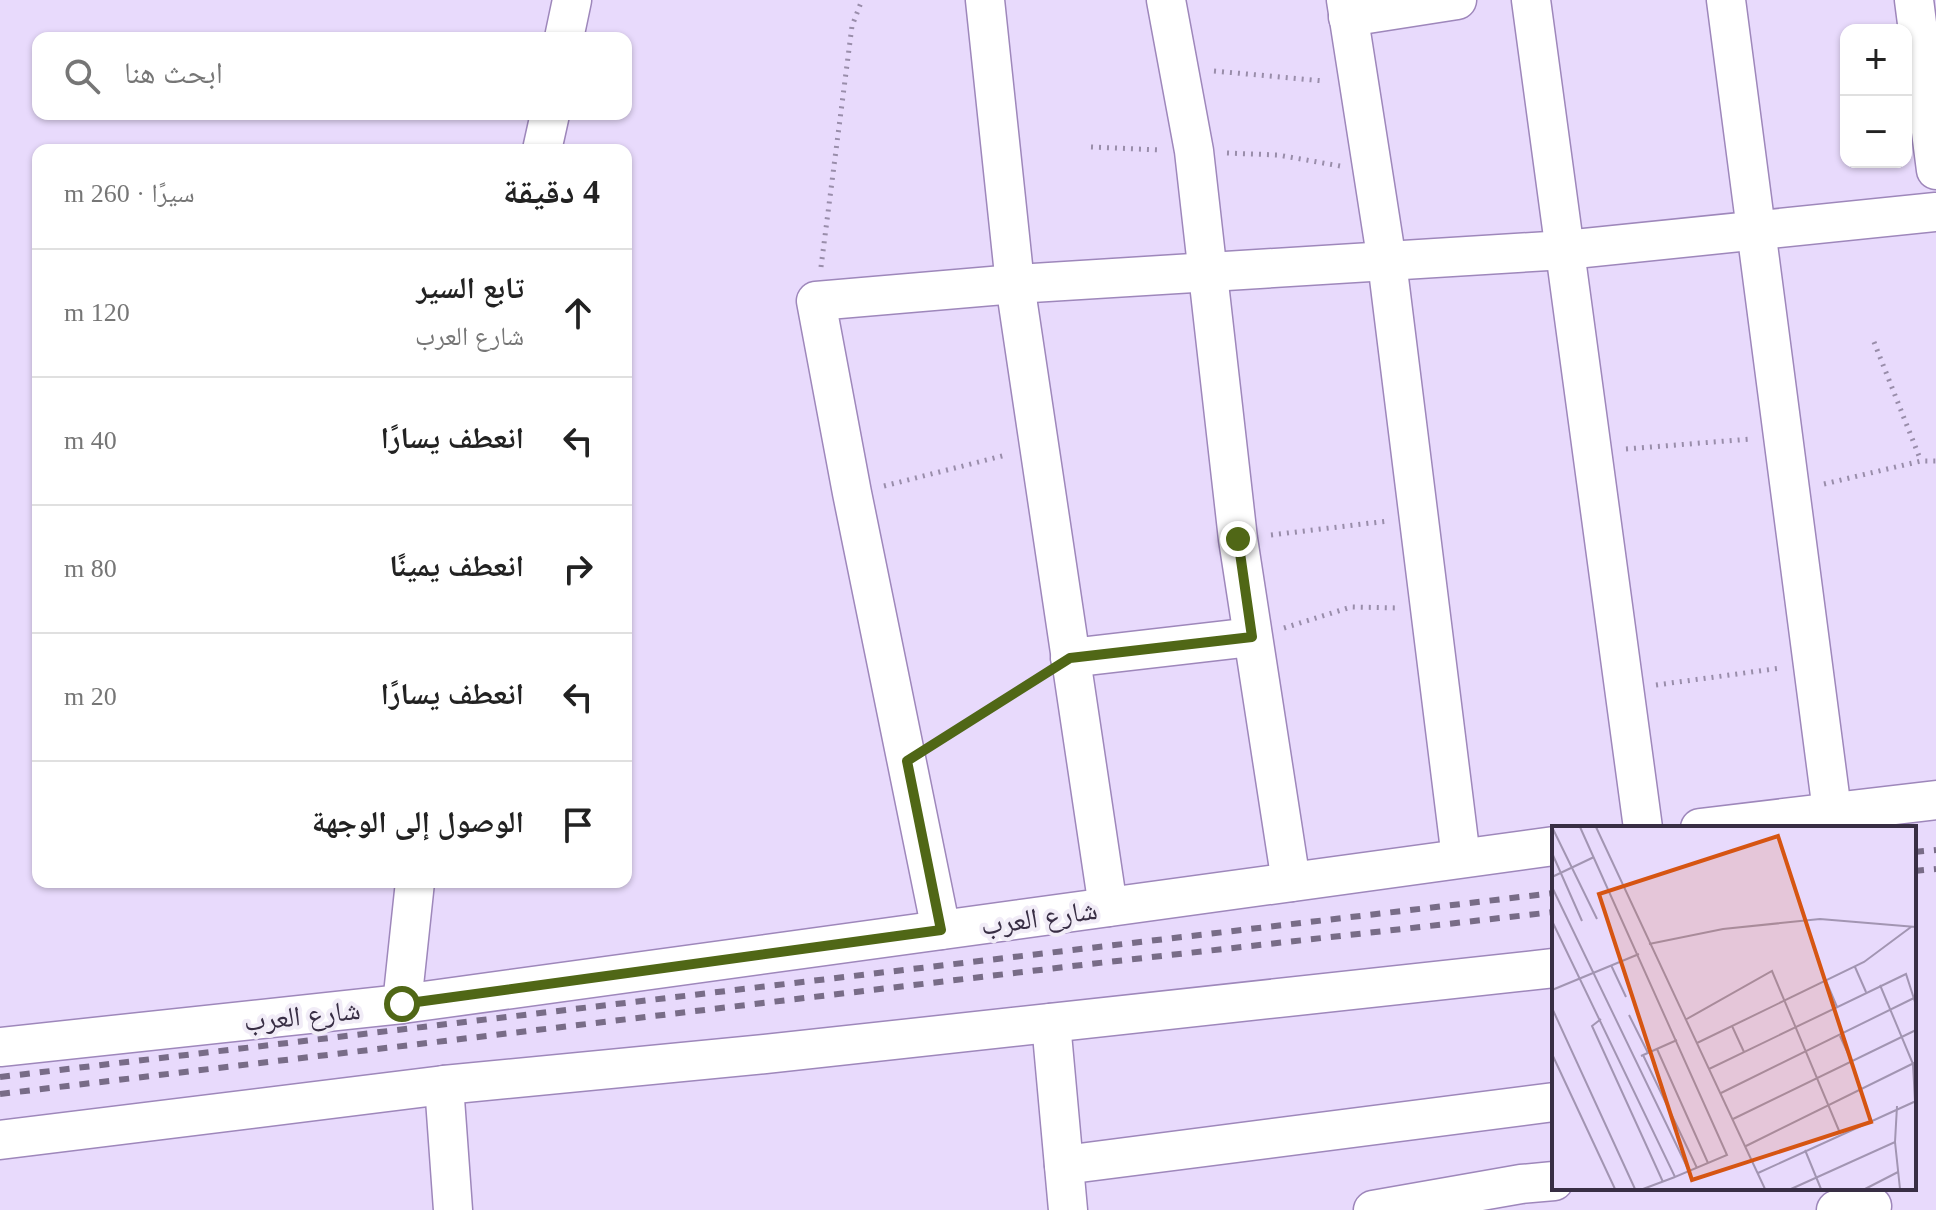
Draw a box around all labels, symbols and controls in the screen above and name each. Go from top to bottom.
map controls [1840,24,1912,168]
button: + [1840,24,1912,96]
search box [32,32,632,120]
icon: search [60,54,104,98]
text: ابحث هنا [124,56,223,89]
button: − [1840,96,1912,168]
text: 4 دقيقة [503,173,600,210]
text: سيرًا · 260 m [64,179,195,208]
text: تابع السير [416,271,524,304]
icon: ahead [556,291,600,335]
text: 120 m [64,298,130,327]
text: شارع العرب [415,322,524,351]
icon: left [556,419,600,463]
text: انعطف يسارًا [380,421,524,454]
text: 40 m [64,426,117,455]
route end [1220,521,1256,557]
icon: right [556,547,600,591]
text: انعطف يمينًا [389,549,524,582]
text: 80 m [64,554,117,583]
icon: left [556,675,600,719]
text: انعطف يسارًا [380,677,524,710]
text: 20 m [64,682,117,711]
icon: arrive [556,803,600,847]
text: الوصول إلى الوجهة [312,805,524,838]
inset map [1552,826,1916,1190]
street label: شارع العرب [979,894,1100,943]
route start [384,986,420,1022]
street label: شارع العرب [242,994,362,1039]

